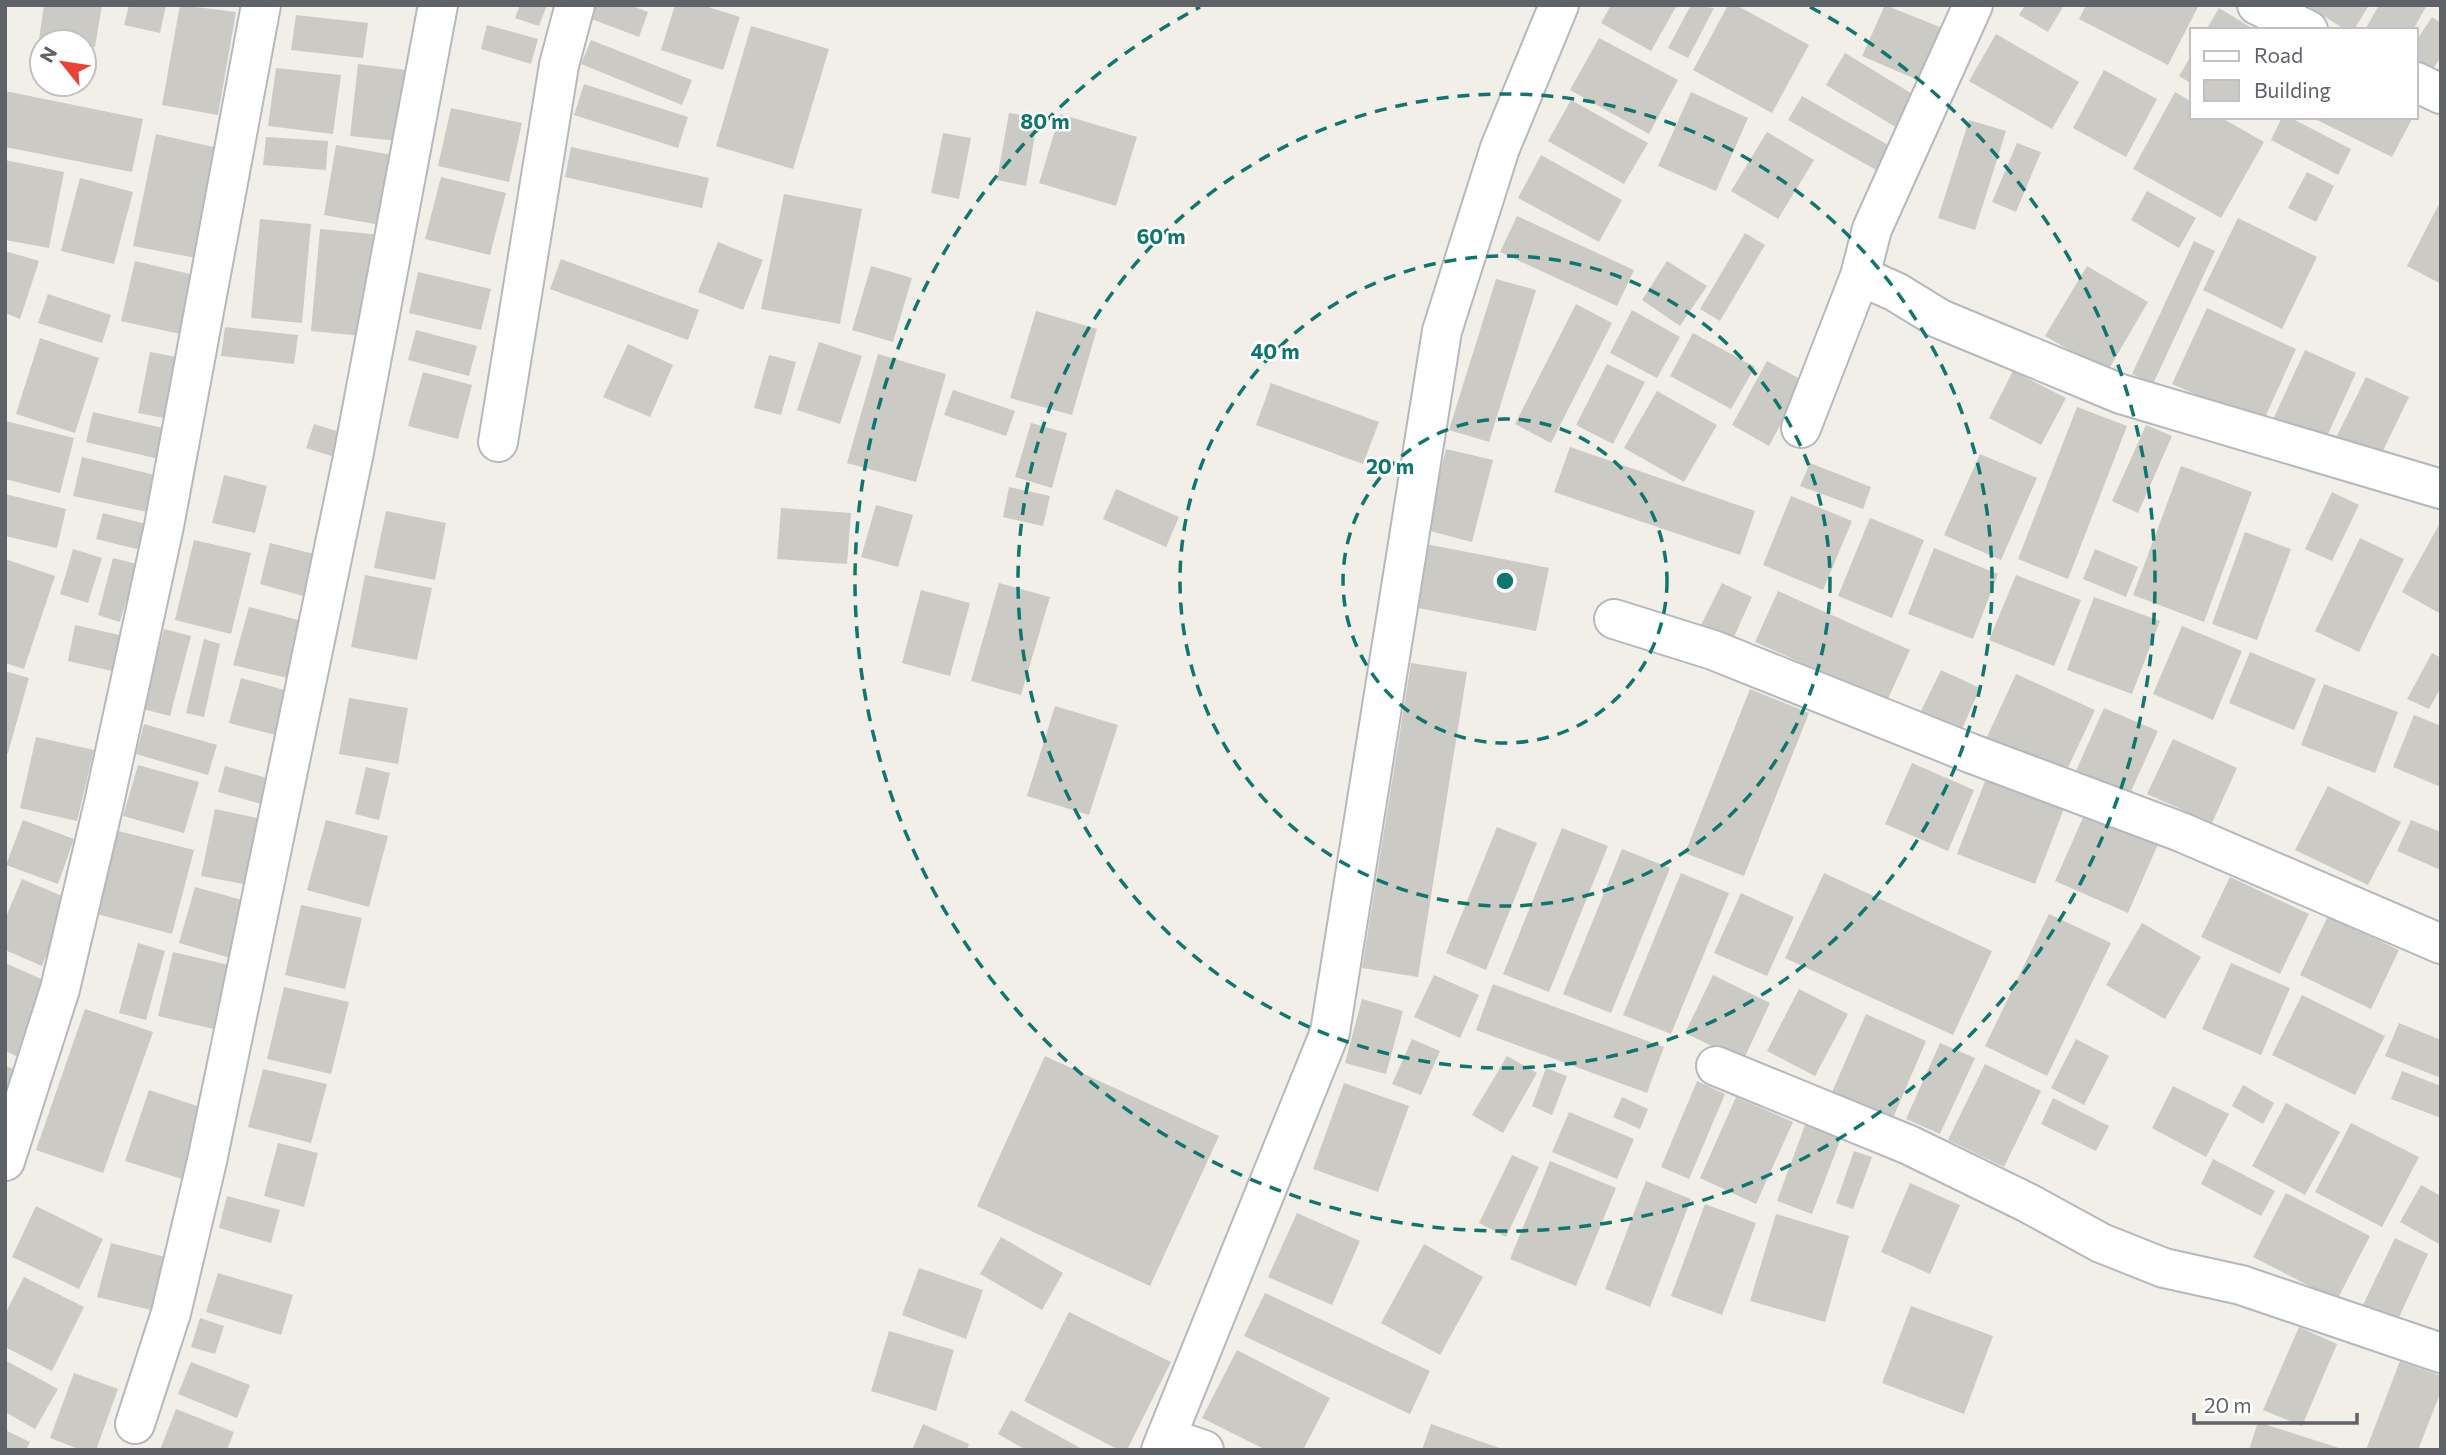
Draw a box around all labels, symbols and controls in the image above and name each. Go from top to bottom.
north arrow [28,28,98,98]
legend [2190,28,2418,119]
text: N [34,42,61,66]
text: Road [2254,42,2303,67]
text: Building [2254,77,2331,102]
text: 80 m [1020,108,1070,133]
text: 60 m [1136,223,1186,248]
text: 40 m [1250,338,1300,363]
text: 20 m [1366,453,1414,478]
centre of rings [1493,569,1517,593]
scale bar [2194,1382,2357,1426]
text: 20 m [2204,1392,2252,1417]

